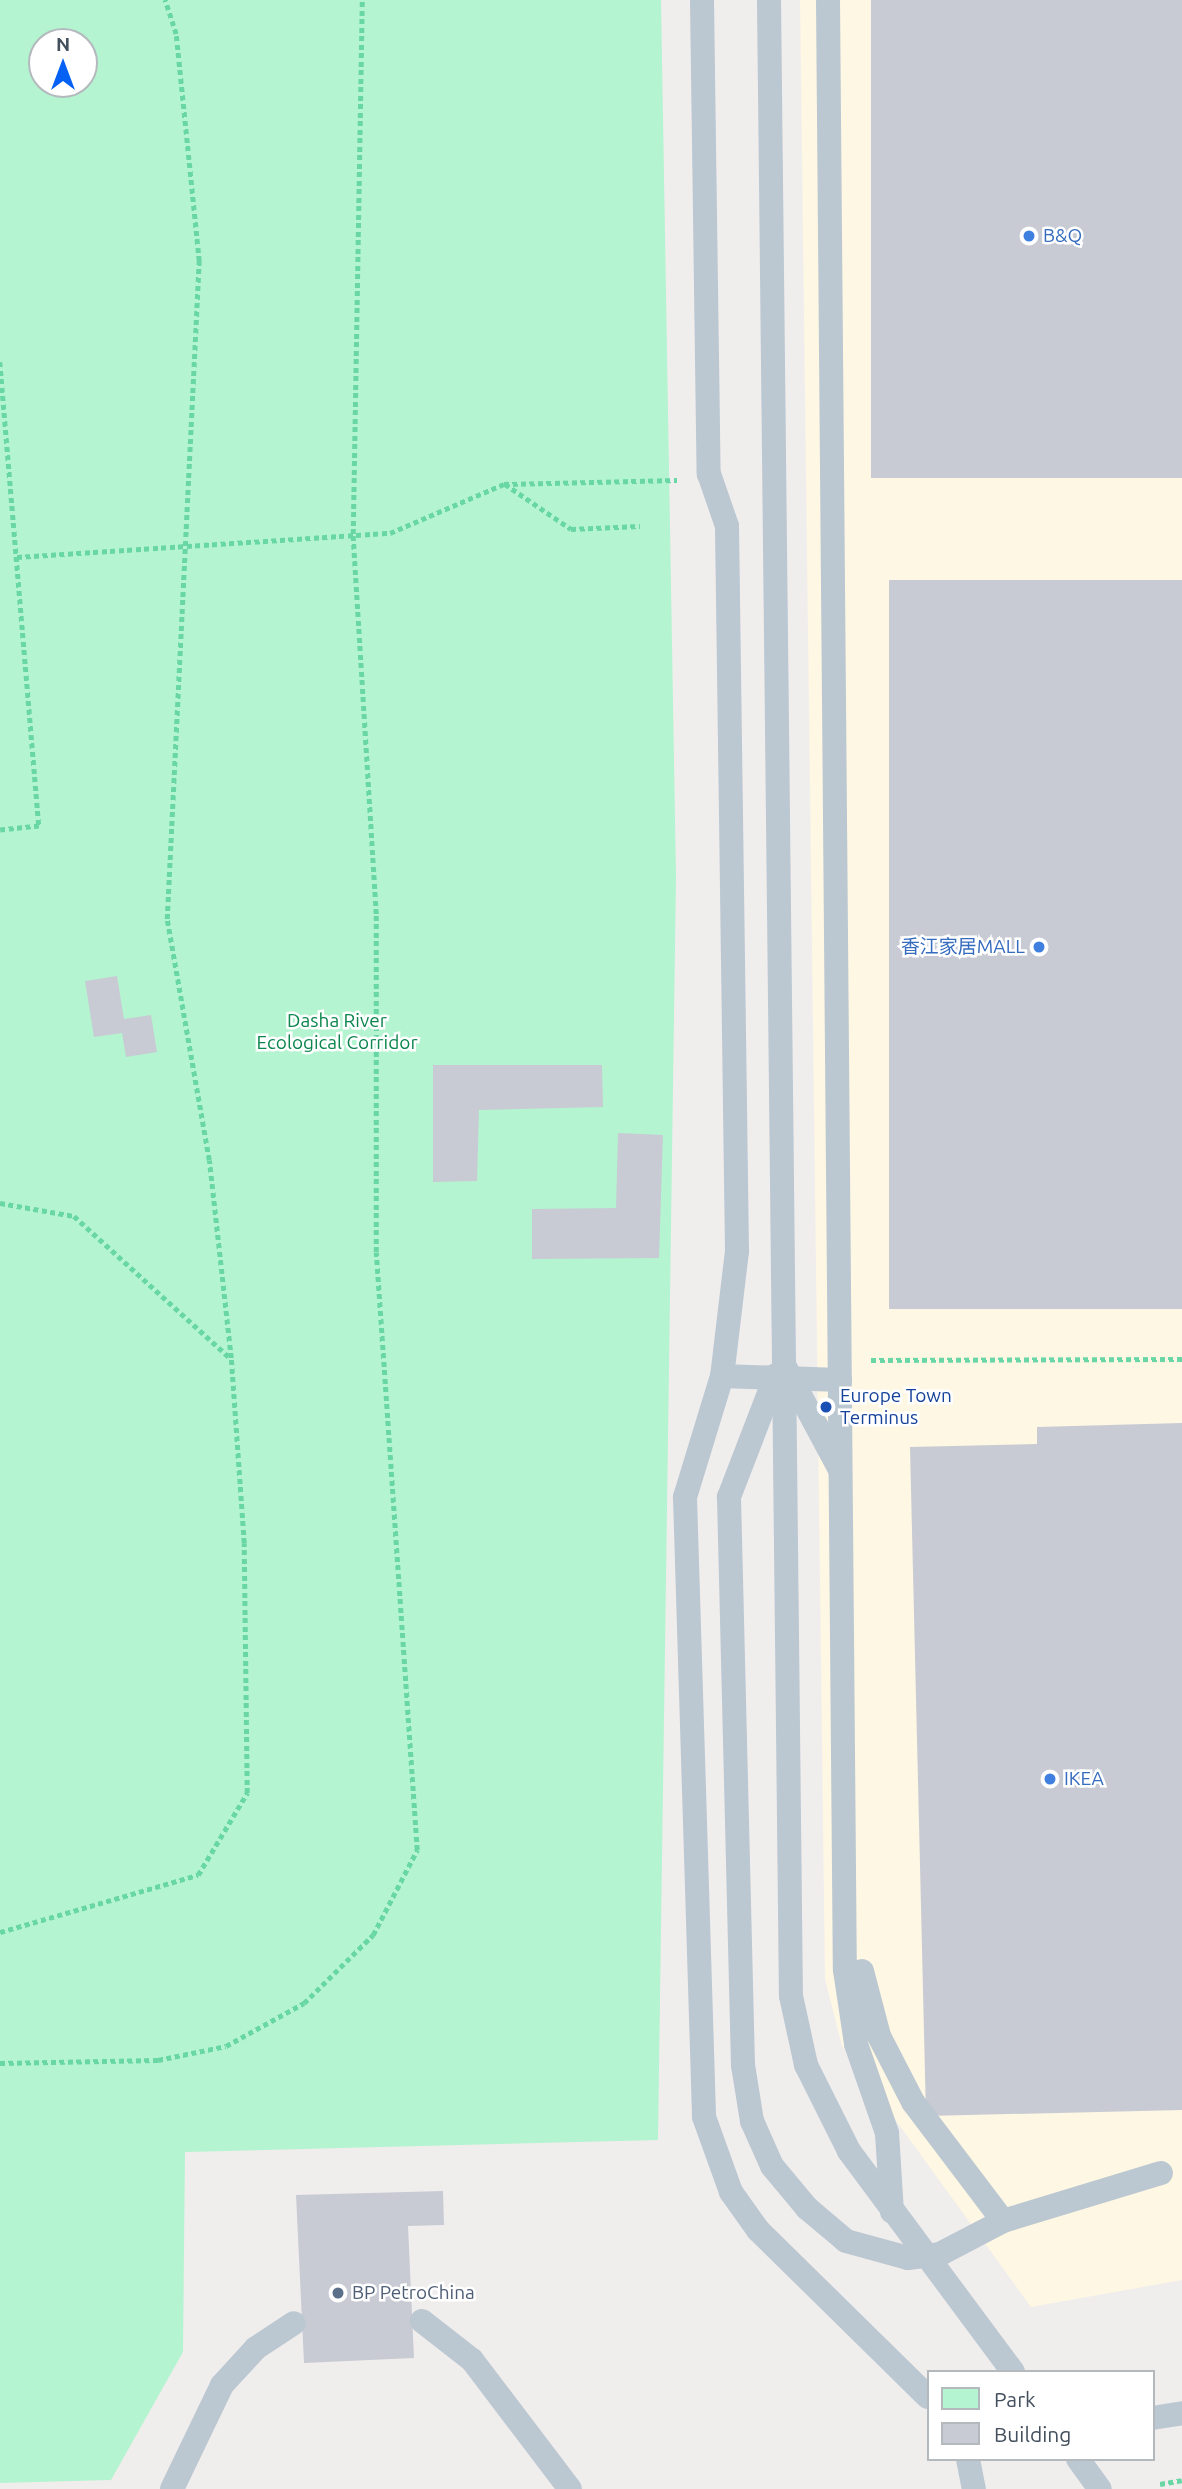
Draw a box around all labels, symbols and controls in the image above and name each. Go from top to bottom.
north arrow [28,28,98,98]
text: N [56,33,70,55]
place label: B&Q [1043,225,1082,247]
marker: B&Q [1021,228,1037,244]
place label: 香江家居MALL [901,936,1025,958]
marker: 香江家居MALL [1031,939,1047,955]
park label: Dasha River Ecological Corridor [256,1010,418,1054]
place label: Europe Town Terminus [840,1385,952,1429]
marker: Europe Town Terminus [818,1399,834,1415]
place label: IKEA [1064,1768,1104,1790]
marker: IKEA [1042,1771,1058,1787]
place label: BP PetroChina [352,2282,475,2304]
marker: BP PetroChina [330,2285,346,2301]
legend [926,2370,1154,2461]
text: Park [994,2387,1036,2411]
text: Building [994,2422,1071,2446]

